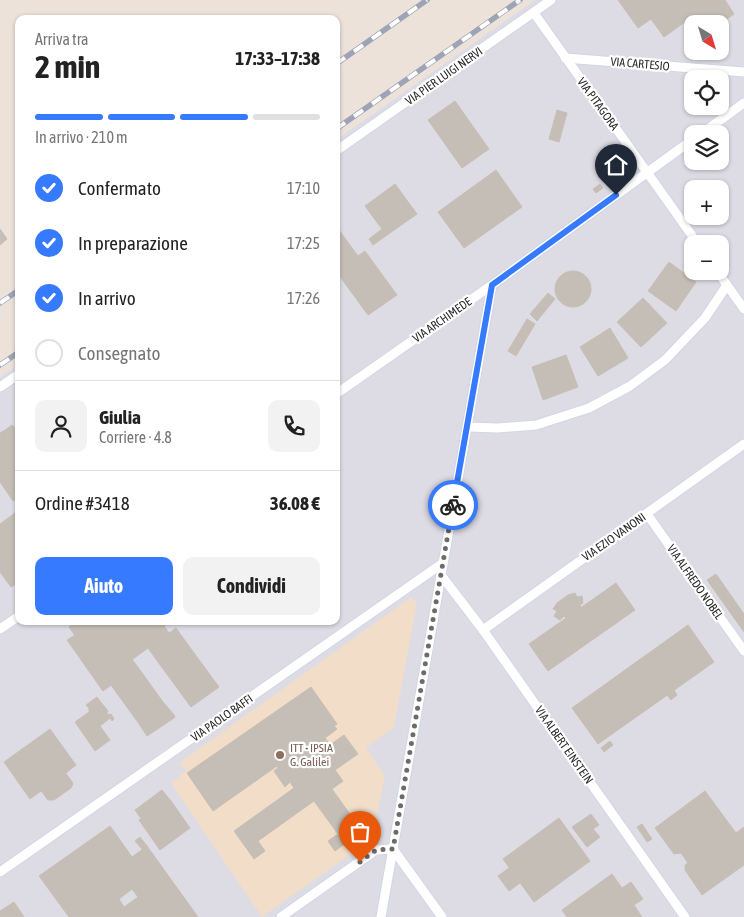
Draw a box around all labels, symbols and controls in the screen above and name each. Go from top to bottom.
north arrow [684,15,729,60]
map controls [684,15,729,280]
text: Arriva tra [35,30,88,48]
street label: VIA PIER LUIGI NERVI [403,44,485,108]
text: 17:33–17:38 [235,47,320,69]
text: 2 min [35,48,100,85]
street label: VIA CARTESIO [610,54,670,74]
button: locate [684,70,729,115]
street label: VIA PITAGORA [574,75,622,133]
button: layers [684,125,729,170]
text: In arrivo · 210 m [35,128,128,146]
pin [595,144,637,195]
icon: home [602,151,630,179]
icon: check [35,174,63,202]
text: Confermato [78,177,161,199]
text: 17:10 [287,179,320,197]
button: + [684,180,729,225]
icon: check [35,229,63,257]
text: In preparazione [78,232,188,254]
text: 17:25 [287,234,320,252]
button: − [684,235,729,280]
icon: check [35,284,63,312]
text: In arrivo [78,287,136,309]
text: 17:26 [287,289,320,307]
street label: VIA ARCHIMEDE [410,295,474,345]
text: Consegnato [78,342,160,364]
button: person [35,400,87,452]
button: phone [268,400,320,452]
text: Giulia [99,406,141,428]
text: Corriere · 4.8 [99,428,172,446]
courier [428,480,478,530]
icon: bike [439,491,467,519]
text: Ordine #3418 [35,492,130,514]
text: 36.08 € [270,492,320,514]
street label: VIA EZIO VANONI [579,510,649,564]
street label: VIA ALFREDO NOBEL [664,542,726,622]
button: Aiuto [35,557,173,615]
button: Condividi [183,557,320,615]
street label: VIA PAOLO BAFFI [188,692,256,744]
street label: VIA ALBERT EINSTEIN [532,704,596,786]
place label: ITT - IPSIA G. Galilei [290,741,333,769]
marker: ITT - IPSIA G. Galilei [274,749,286,761]
pin [339,811,381,862]
icon: bag [346,818,374,846]

